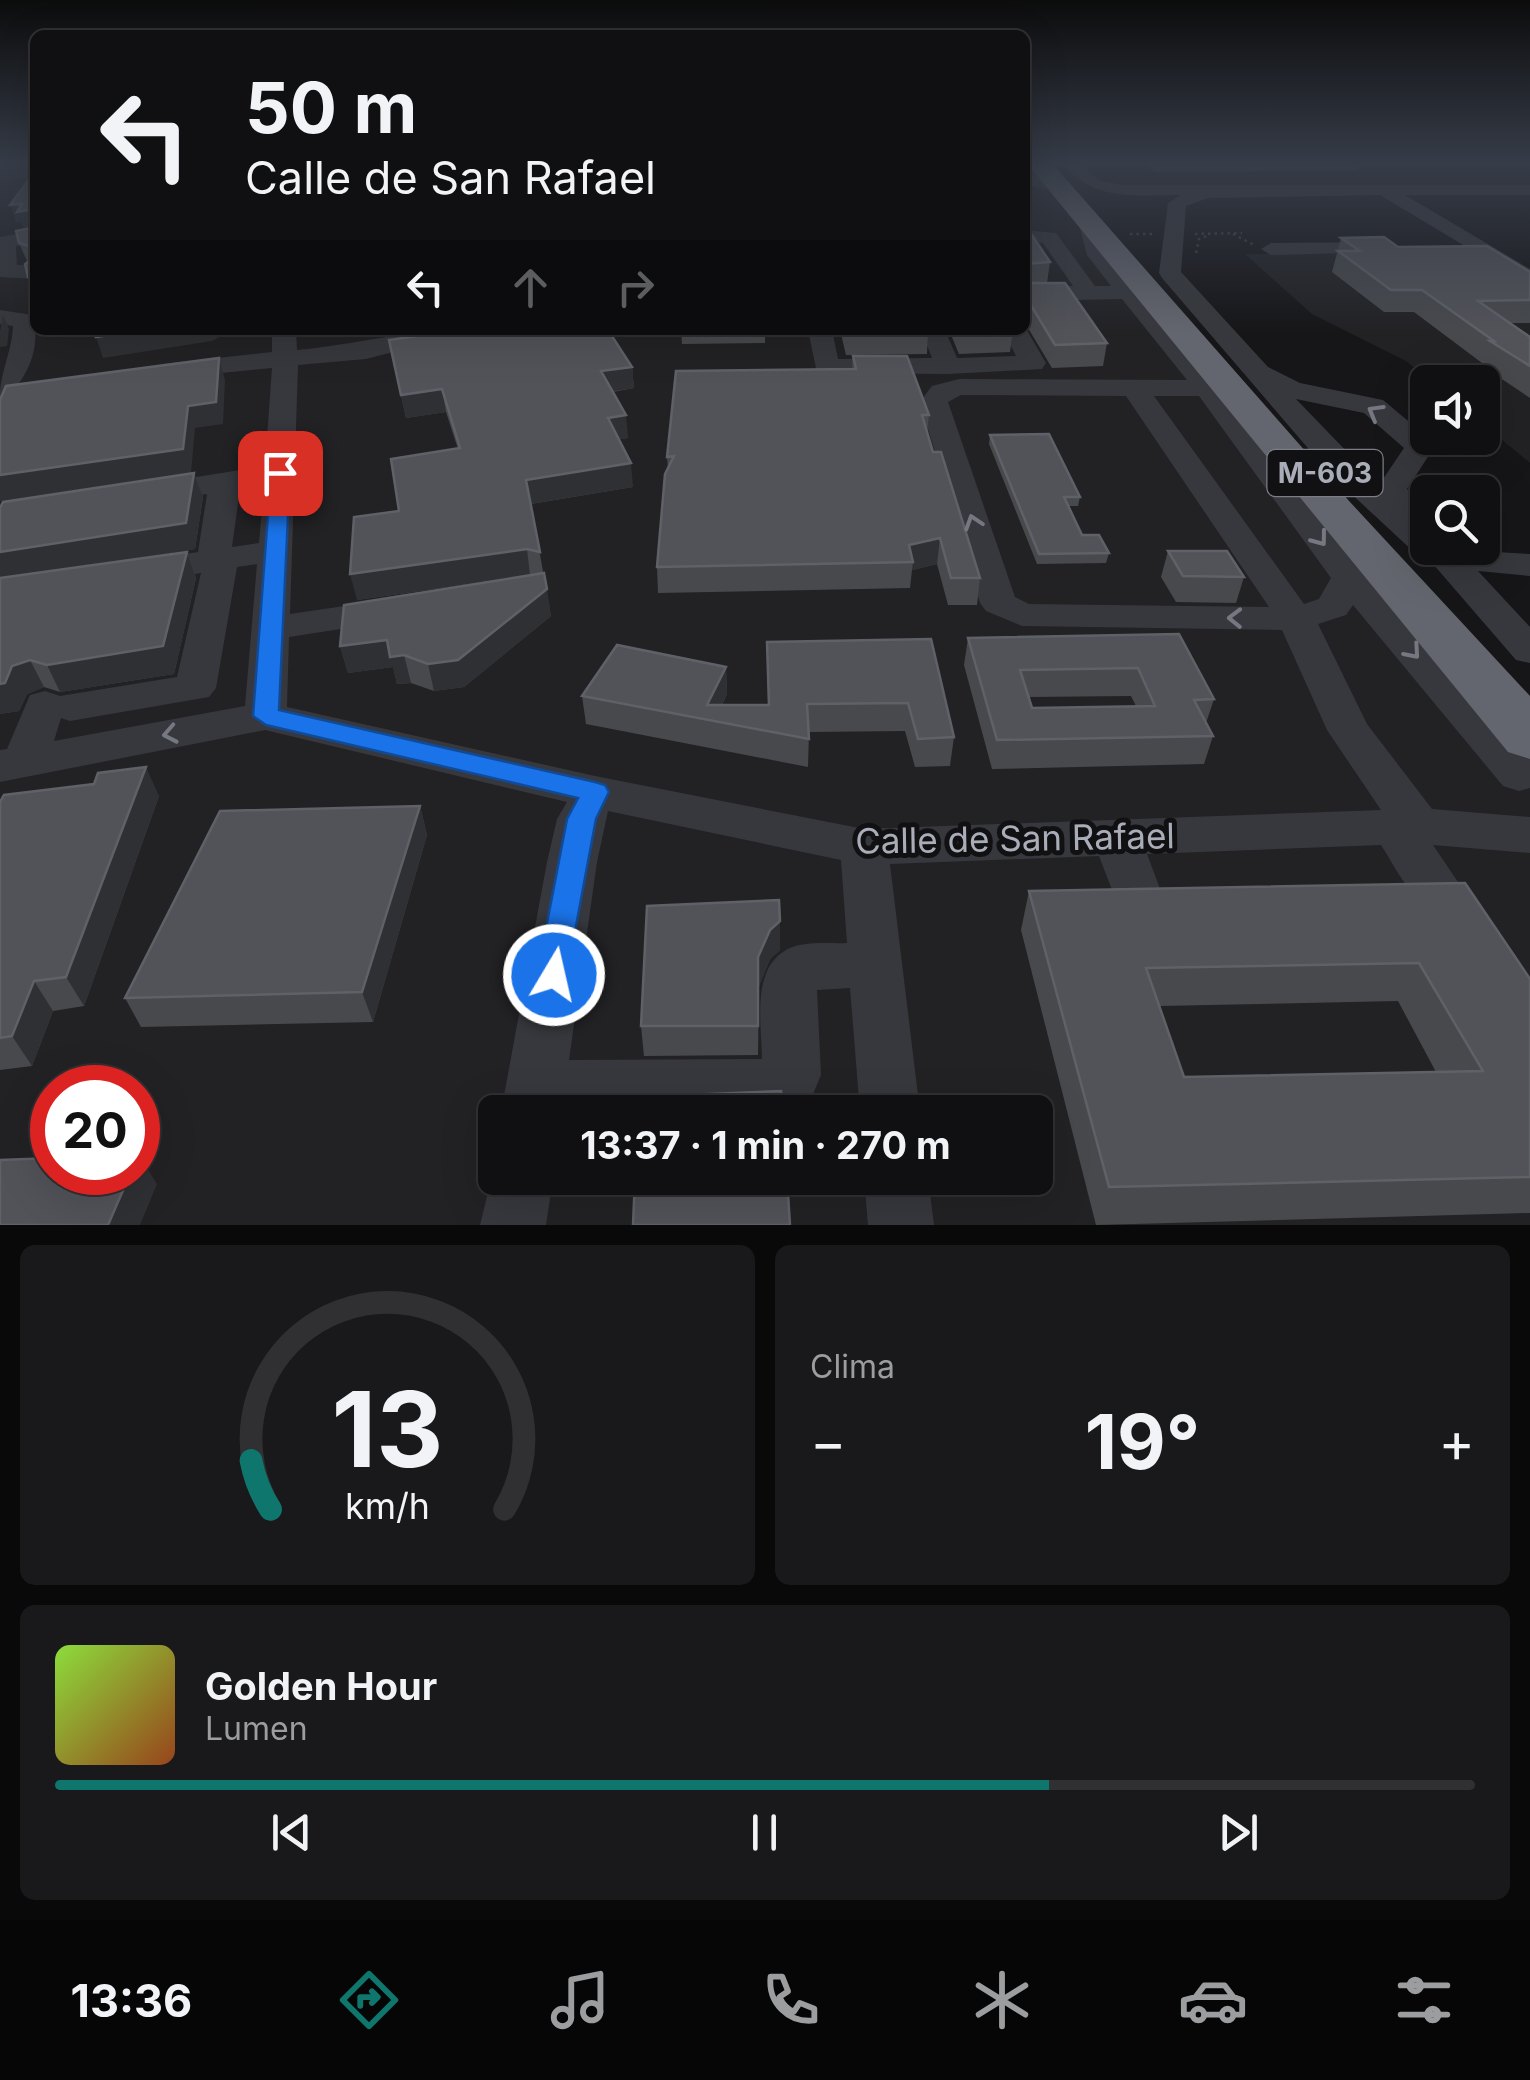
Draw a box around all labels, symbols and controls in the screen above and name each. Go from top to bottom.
text: 50 m [245,65,417,150]
icon: left [80,70,210,200]
text: Calle de San Rafael [245,150,656,205]
icon: left [398,260,453,315]
icon: ahead [503,260,558,315]
icon: right [608,260,663,315]
map controls [1410,365,1500,565]
button: sound [1410,365,1500,455]
one-way arrow [1368,405,1386,425]
pin [238,431,323,516]
icon: arrive [253,446,308,501]
road number: M-603 [1268,450,1382,496]
button: search [1410,475,1500,565]
one-way arrow [964,514,984,531]
one-way arrow [1308,528,1325,546]
one-way arrow [1227,608,1243,629]
one-way arrow [1401,641,1419,659]
one-way arrow [161,723,178,744]
street label: Calle de San Rafael [855,814,1175,862]
position arrow [502,923,606,1027]
speed limit sign: 20 [30,1065,160,1195]
text: 13:37 · 1 min · 270 m [580,1122,951,1168]
text: Clima [810,1347,895,1386]
text: 13 [332,1366,443,1492]
text: 19° [1085,1396,1200,1487]
text: − [810,1409,846,1475]
text: + [1439,1409,1475,1475]
text: km/h [345,1484,430,1528]
text: Golden Hour [205,1663,437,1709]
text: Lumen [205,1709,308,1748]
icon: previous [264,1805,319,1860]
icon: pause [737,1805,792,1860]
icon: next [1211,1805,1266,1860]
icon: directions [334,1965,404,2035]
icon: music [545,1965,615,2035]
icon: phone [756,1965,826,2035]
icon: climate [967,1965,1037,2035]
icon: car [1178,1965,1248,2035]
icon: filters [1389,1965,1459,2035]
text: 13:36 [71,1973,192,2028]

